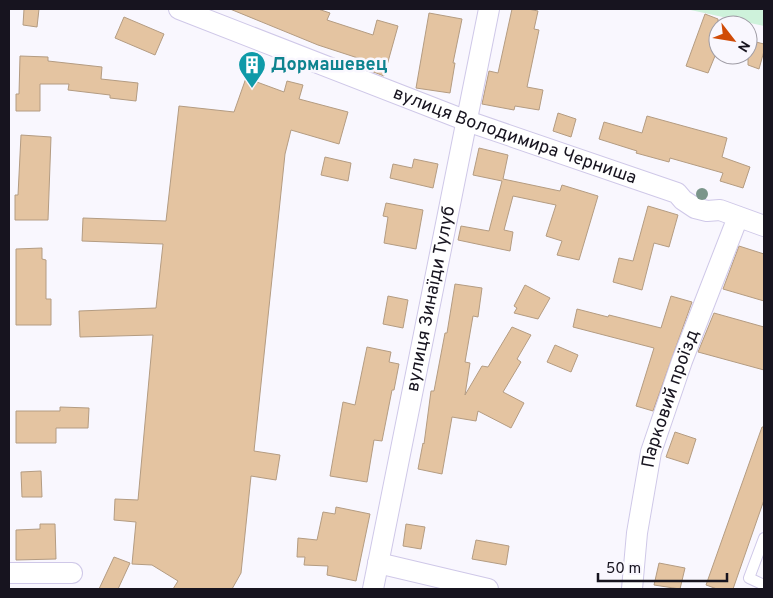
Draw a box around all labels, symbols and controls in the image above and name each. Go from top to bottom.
north arrow [708,15,758,65]
text: N [733,37,753,55]
building icon: Дормашевец [237,50,267,89]
place label: Дормашевец [271,54,388,77]
street label: вулиця Володимира Черниша [390,82,640,190]
street label: вулиця Зинаїди Тулуб [401,204,461,394]
street label: Парковий проїзд [637,326,705,470]
scale bar [598,550,727,582]
text: 50 m [606,560,641,579]

